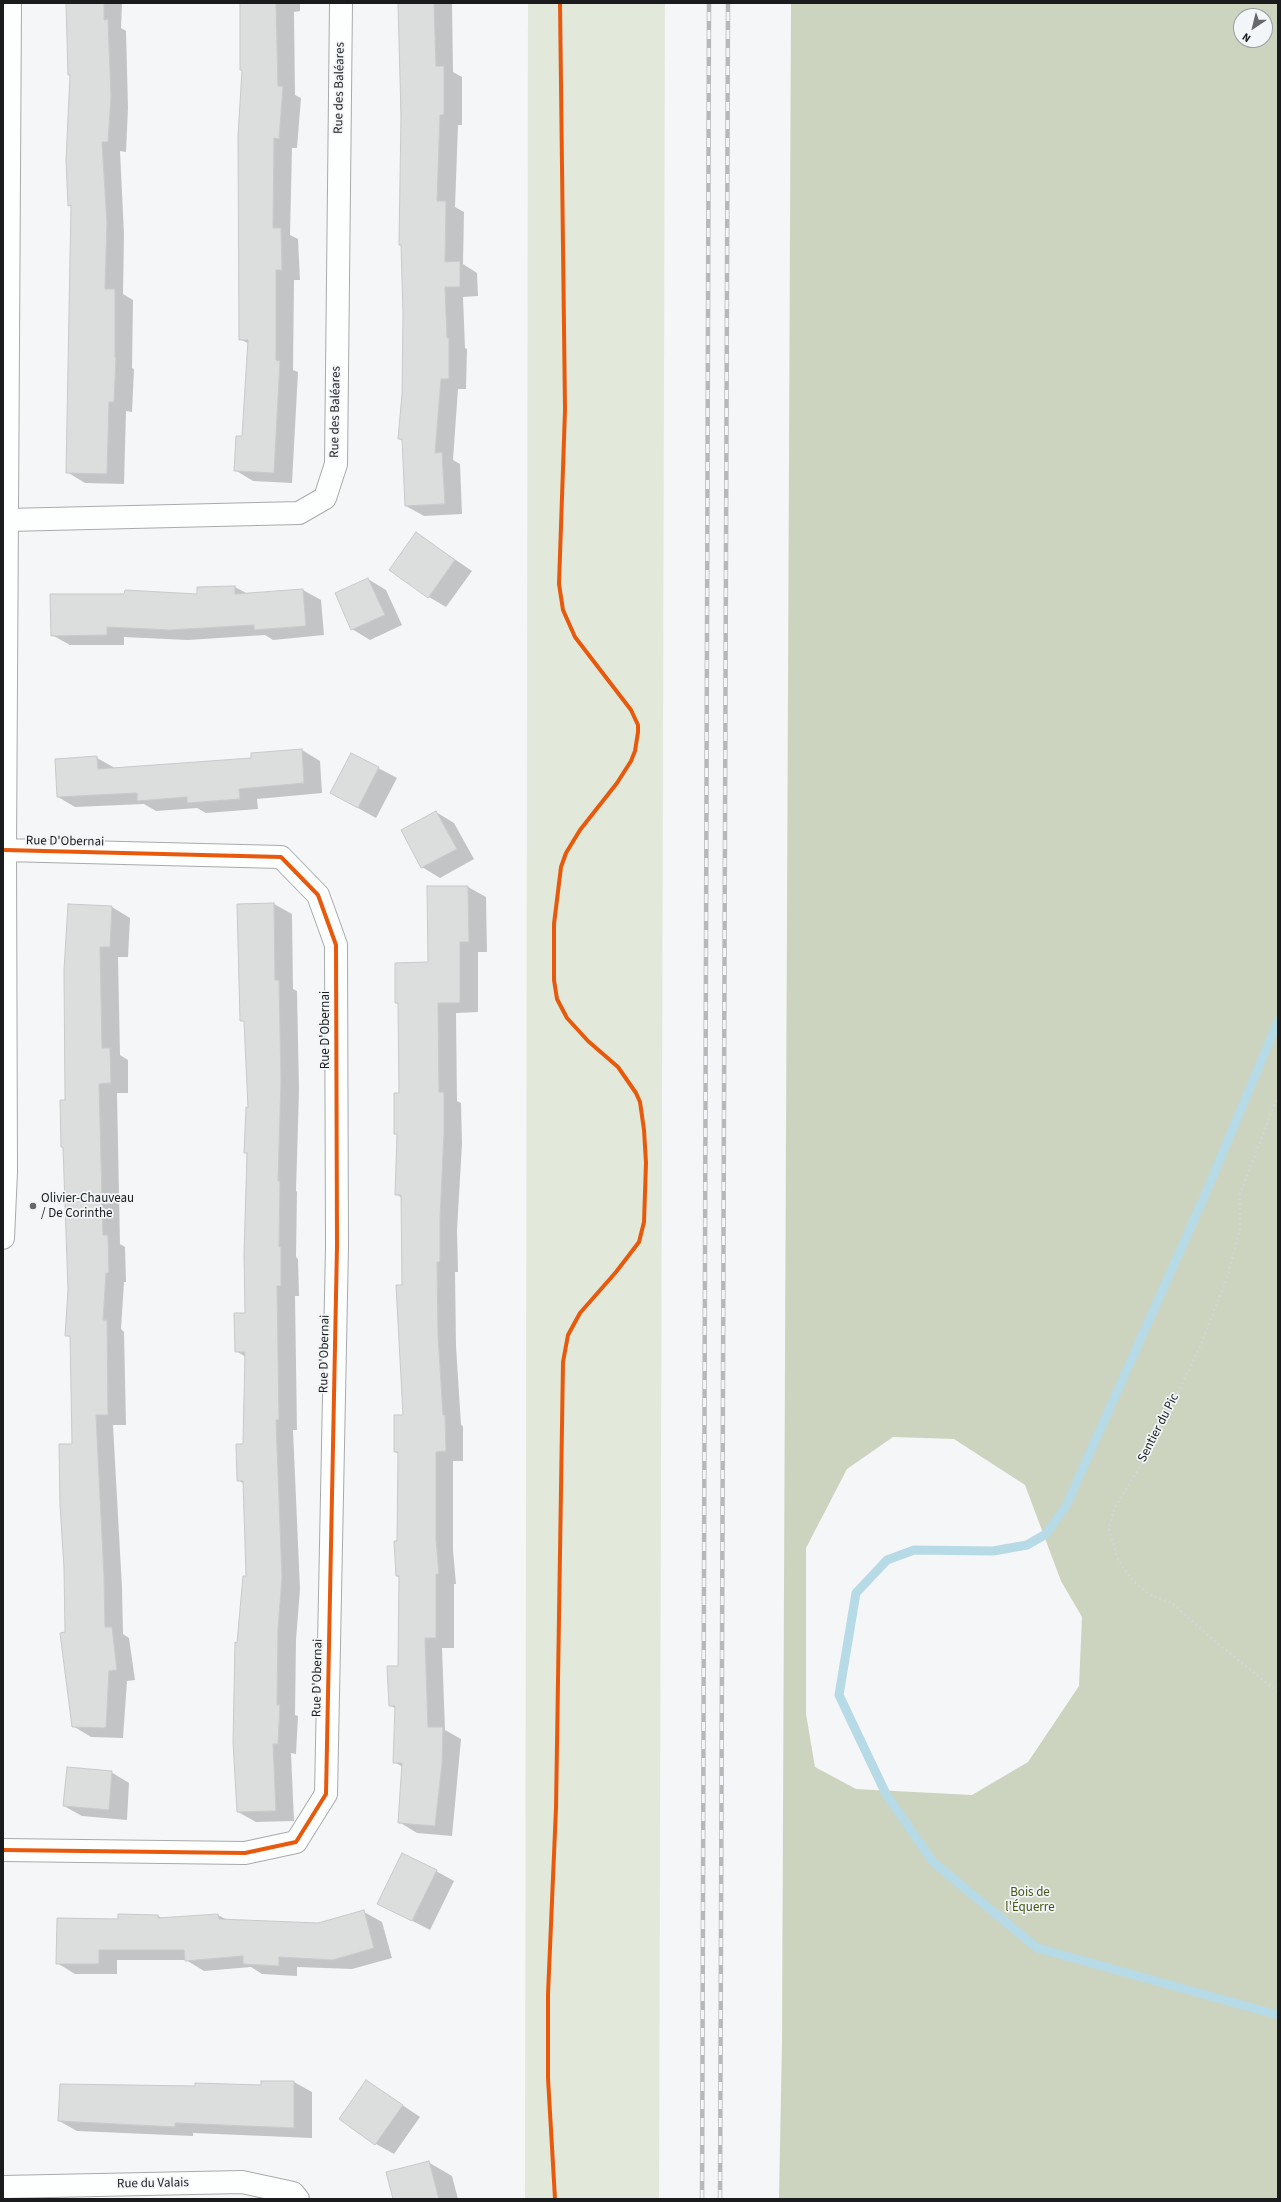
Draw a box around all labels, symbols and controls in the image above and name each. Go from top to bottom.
north arrow [1233,8,1273,48]
text: N [1239,29,1254,46]
street label: Rue des Baléares [331,42,349,134]
street label: Rue des Baléares [327,366,345,458]
street label: Rue D'Obernai [26,834,104,850]
street label: Rue D'Obernai [318,991,334,1069]
place label: Olivier-Chauveau / De Corinthe [41,1191,134,1222]
marker: Olivier-Chauveau / De Corinthe [28,1201,38,1211]
street label: Rue D'Obernai [317,1315,333,1393]
street label: Sentier du Pic [1135,1391,1183,1465]
street label: Rue D'Obernai [310,1639,326,1717]
park label: Bois de l'Équerre [1005,1885,1055,1916]
street label: Rue du Valais [117,2176,189,2192]

